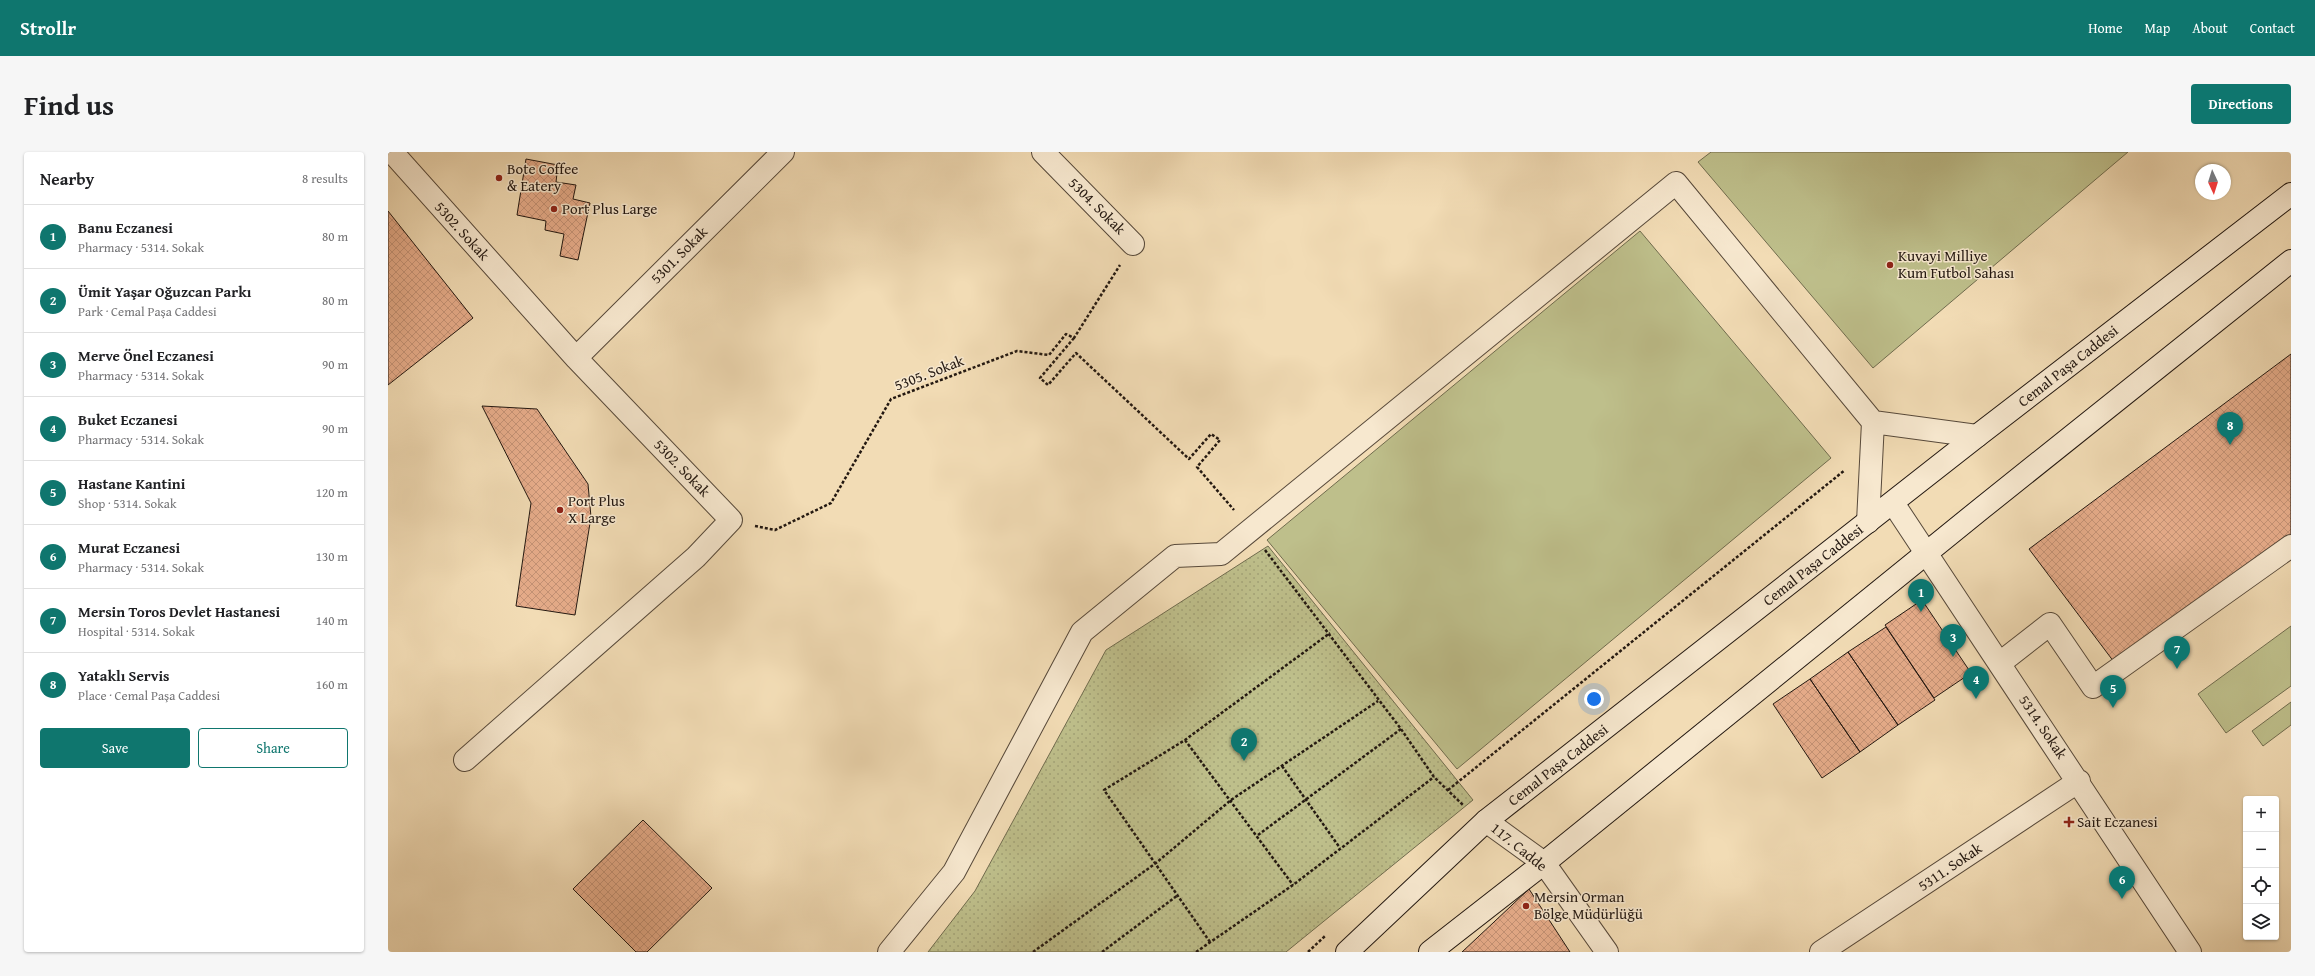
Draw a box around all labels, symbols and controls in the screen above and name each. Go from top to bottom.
text: Strollr [20,14,76,42]
text: Home [2088,18,2123,38]
text: Map [2145,18,2170,38]
text: About [2192,18,2228,38]
text: Contact [2250,18,2295,38]
text: Find us [24,84,114,125]
button: Directions [2191,84,2291,124]
place label: Bote Coffee & Eatery [507,158,578,196]
north arrow [2195,164,2231,200]
text: Nearby [40,166,94,191]
text: 8 results [302,169,348,188]
street label: 5304. Sokak [1064,172,1131,239]
marker: Bote Coffee & Eatery [494,173,504,183]
street label: 5302. Sokak [430,196,495,265]
place label: Port Plus Large [562,198,657,219]
marker: Port Plus Large [549,204,559,214]
text: Banu Eczanesi [78,217,173,238]
street label: 5301. Sokak [645,221,712,288]
text: 1 [50,227,56,246]
text: 80 m [322,227,348,246]
text: Pharmacy · 5314. Sokak [78,238,204,257]
place label: Kuvayi Milliye Kum Futbol Sahası [1898,245,2014,283]
marker: Kuvayi Milliye Kum Futbol Sahası [1885,260,1895,270]
text: Ümit Yaşar Oğuzcan Parkı [78,281,251,302]
text: 2 [50,291,56,310]
text: 80 m [322,291,348,310]
text: Park · Cemal Paşa Caddesi [78,302,217,321]
street label: Cemal Paşa Caddesi [2013,320,2122,411]
text: Merve Önel Eczanesi [78,345,214,366]
street label: 5305. Sokak [891,349,967,395]
text: 3 [50,355,56,374]
text: 90 m [322,355,348,374]
text: Pharmacy · 5314. Sokak [78,366,204,385]
text: Buket Eczanesi [78,409,178,430]
pin: 8 [2217,412,2243,445]
text: 4 [50,419,56,438]
text: 90 m [322,419,348,438]
text: Pharmacy · 5314. Sokak [78,430,204,449]
street label: 5302. Sokak [649,434,716,502]
text: Hastane Kantini [78,473,185,494]
text: 5 [50,483,56,502]
text: 120 m [316,483,348,502]
place label: Port Plus X Large [568,490,625,528]
text: Shop · 5314. Sokak [78,494,177,513]
marker: Port Plus X Large [555,505,565,515]
street label: Cemal Paşa Caddesi [1758,519,1867,610]
text: Murat Eczanesi [78,537,180,558]
text: 6 [50,547,56,566]
text: 130 m [316,547,348,566]
text: Pharmacy · 5314. Sokak [78,558,204,577]
pin: 1 [1908,579,1934,612]
text: Mersin Toros Devlet Hastanesi [78,601,280,622]
text: 7 [50,611,56,630]
text: 140 m [316,611,348,630]
text: Hospital · 5314. Sokak [78,622,195,641]
pin: 3 [1940,624,1966,657]
pin: 7 [2164,636,2190,669]
text: Yataklı Servis [78,665,170,686]
pin: 4 [1963,666,1989,699]
text: 8 [50,675,56,694]
text: 160 m [316,675,348,694]
pin: 5 [2100,675,2126,708]
text: Place · Cemal Paşa Caddesi [78,686,220,705]
your location [1584,689,1604,709]
street label: 5314. Sokak [2014,691,2073,763]
street label: Cemal Paşa Caddesi [1503,719,1612,810]
button: Save [40,728,190,768]
button: Share [198,728,348,768]
pin: 2 [1231,728,1257,761]
map controls [2243,796,2279,940]
button: + [2243,796,2279,832]
place label: Sait Eczanesi [2077,811,2158,832]
street label: 117. Cadde [1487,817,1552,876]
marker: Sait Eczanesi [2064,817,2074,827]
button: − [2243,832,2279,868]
street label: 5311. Sokak [1914,837,1986,896]
pin: 6 [2109,866,2135,899]
button: locate [2243,868,2279,904]
place label: Mersin Orman Bölge Müdürlüğü [1534,886,1644,924]
marker: Mersin Orman Bölge Müdürlüğü [1521,901,1531,911]
button: layers [2243,904,2279,940]

